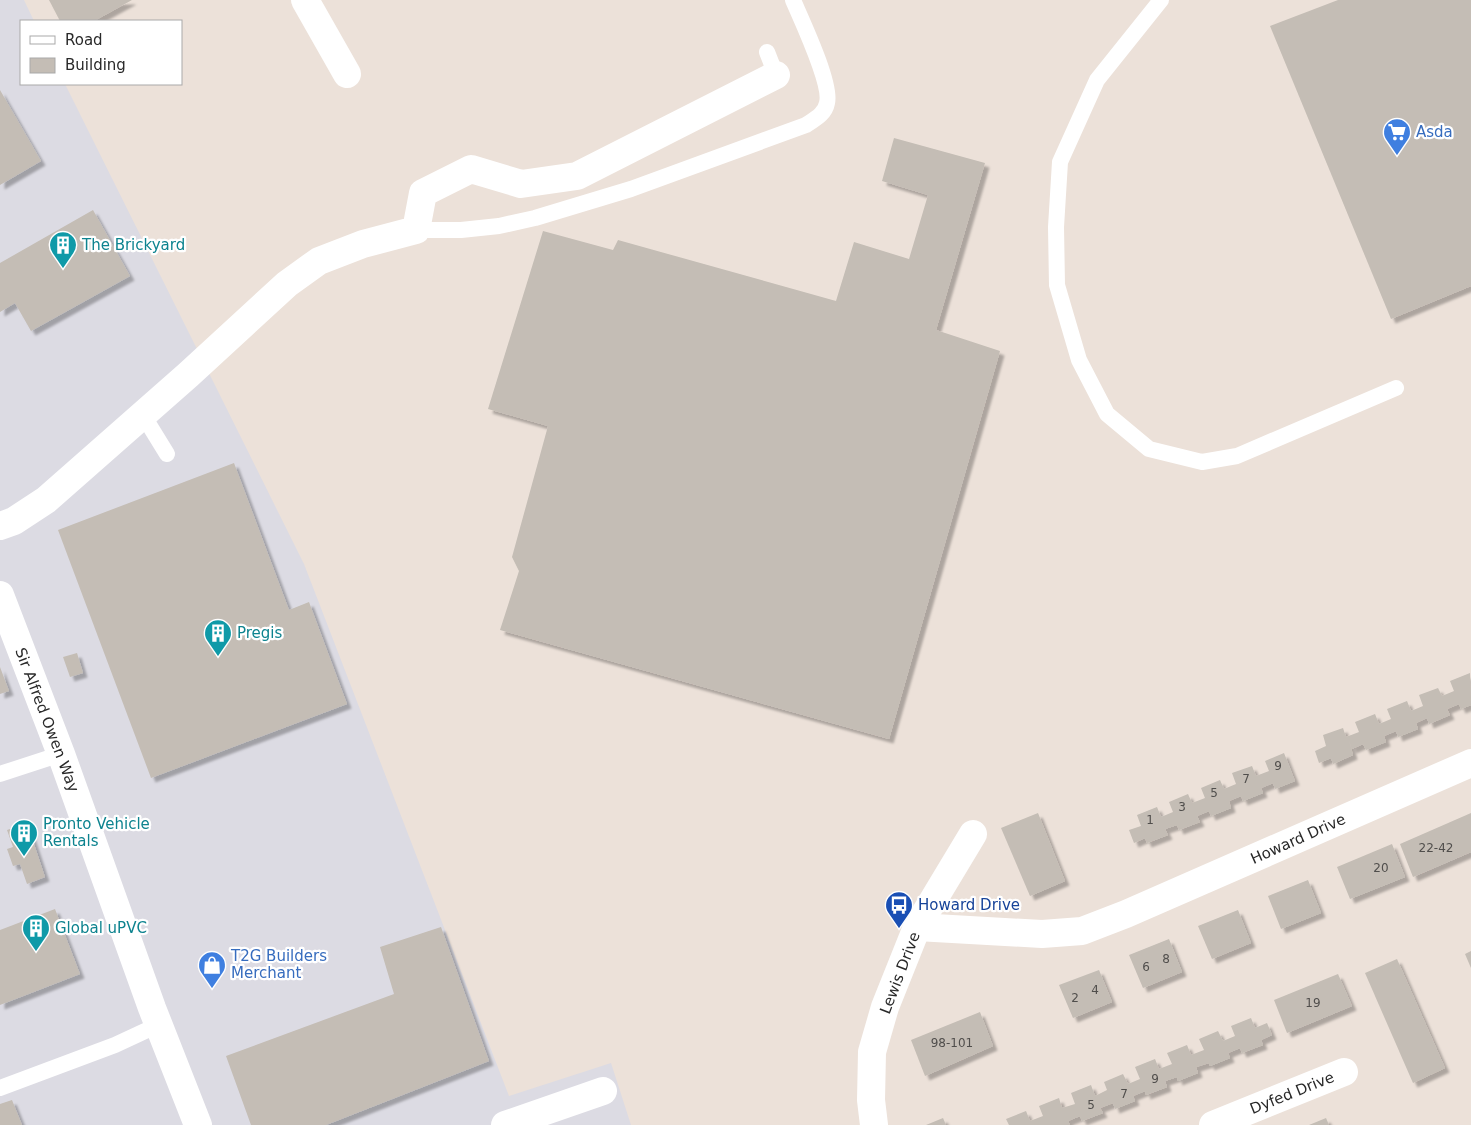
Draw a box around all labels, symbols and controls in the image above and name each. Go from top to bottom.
legend [20,20,182,85]
text: Road [65,31,103,49]
text: Building [65,56,126,74]
supermarket icon: Asda [1382,117,1412,156]
place label: Asda [1416,123,1453,141]
building icon: The Brickyard [48,230,78,269]
place label: The Brickyard [81,236,185,254]
building icon: Pregis [203,618,233,657]
place label: Pregis [237,624,283,642]
street label: Sir Alfred Owen Way [11,645,83,795]
house number: 9 [1274,759,1282,773]
house number: 7 [1242,772,1250,786]
house number: 5 [1210,786,1218,800]
house number: 3 [1178,800,1186,814]
street label: Howard Drive [1248,810,1348,868]
house number: 1 [1146,813,1154,827]
place label: Pronto Vehicle Rentals [43,815,150,850]
building icon: Pronto Vehicle Rentals [9,818,39,857]
house number: 22-42 [1419,841,1453,855]
house number: 20 [1373,861,1389,875]
bus stop icon: Howard Drive [884,890,914,929]
place label: Howard Drive [918,896,1020,914]
building icon: Global uPVC [21,913,51,952]
place label: Global uPVC [55,919,147,937]
street label: Lewis Drive [876,929,924,1017]
place label: T2G Builders Merchant [230,947,327,982]
shop icon: T2G Builders Merchant [197,950,227,989]
house number: 8 [1162,952,1170,966]
house number: 6 [1142,960,1150,974]
house number: 4 [1091,983,1099,997]
house number: 2 [1071,991,1079,1005]
house number: 19 [1305,996,1321,1010]
house number: 98-101 [931,1036,973,1050]
street label: Dyfed Drive [1247,1068,1337,1118]
house number: 9 [1151,1072,1159,1086]
house number: 7 [1120,1087,1128,1101]
house number: 5 [1087,1098,1095,1112]

